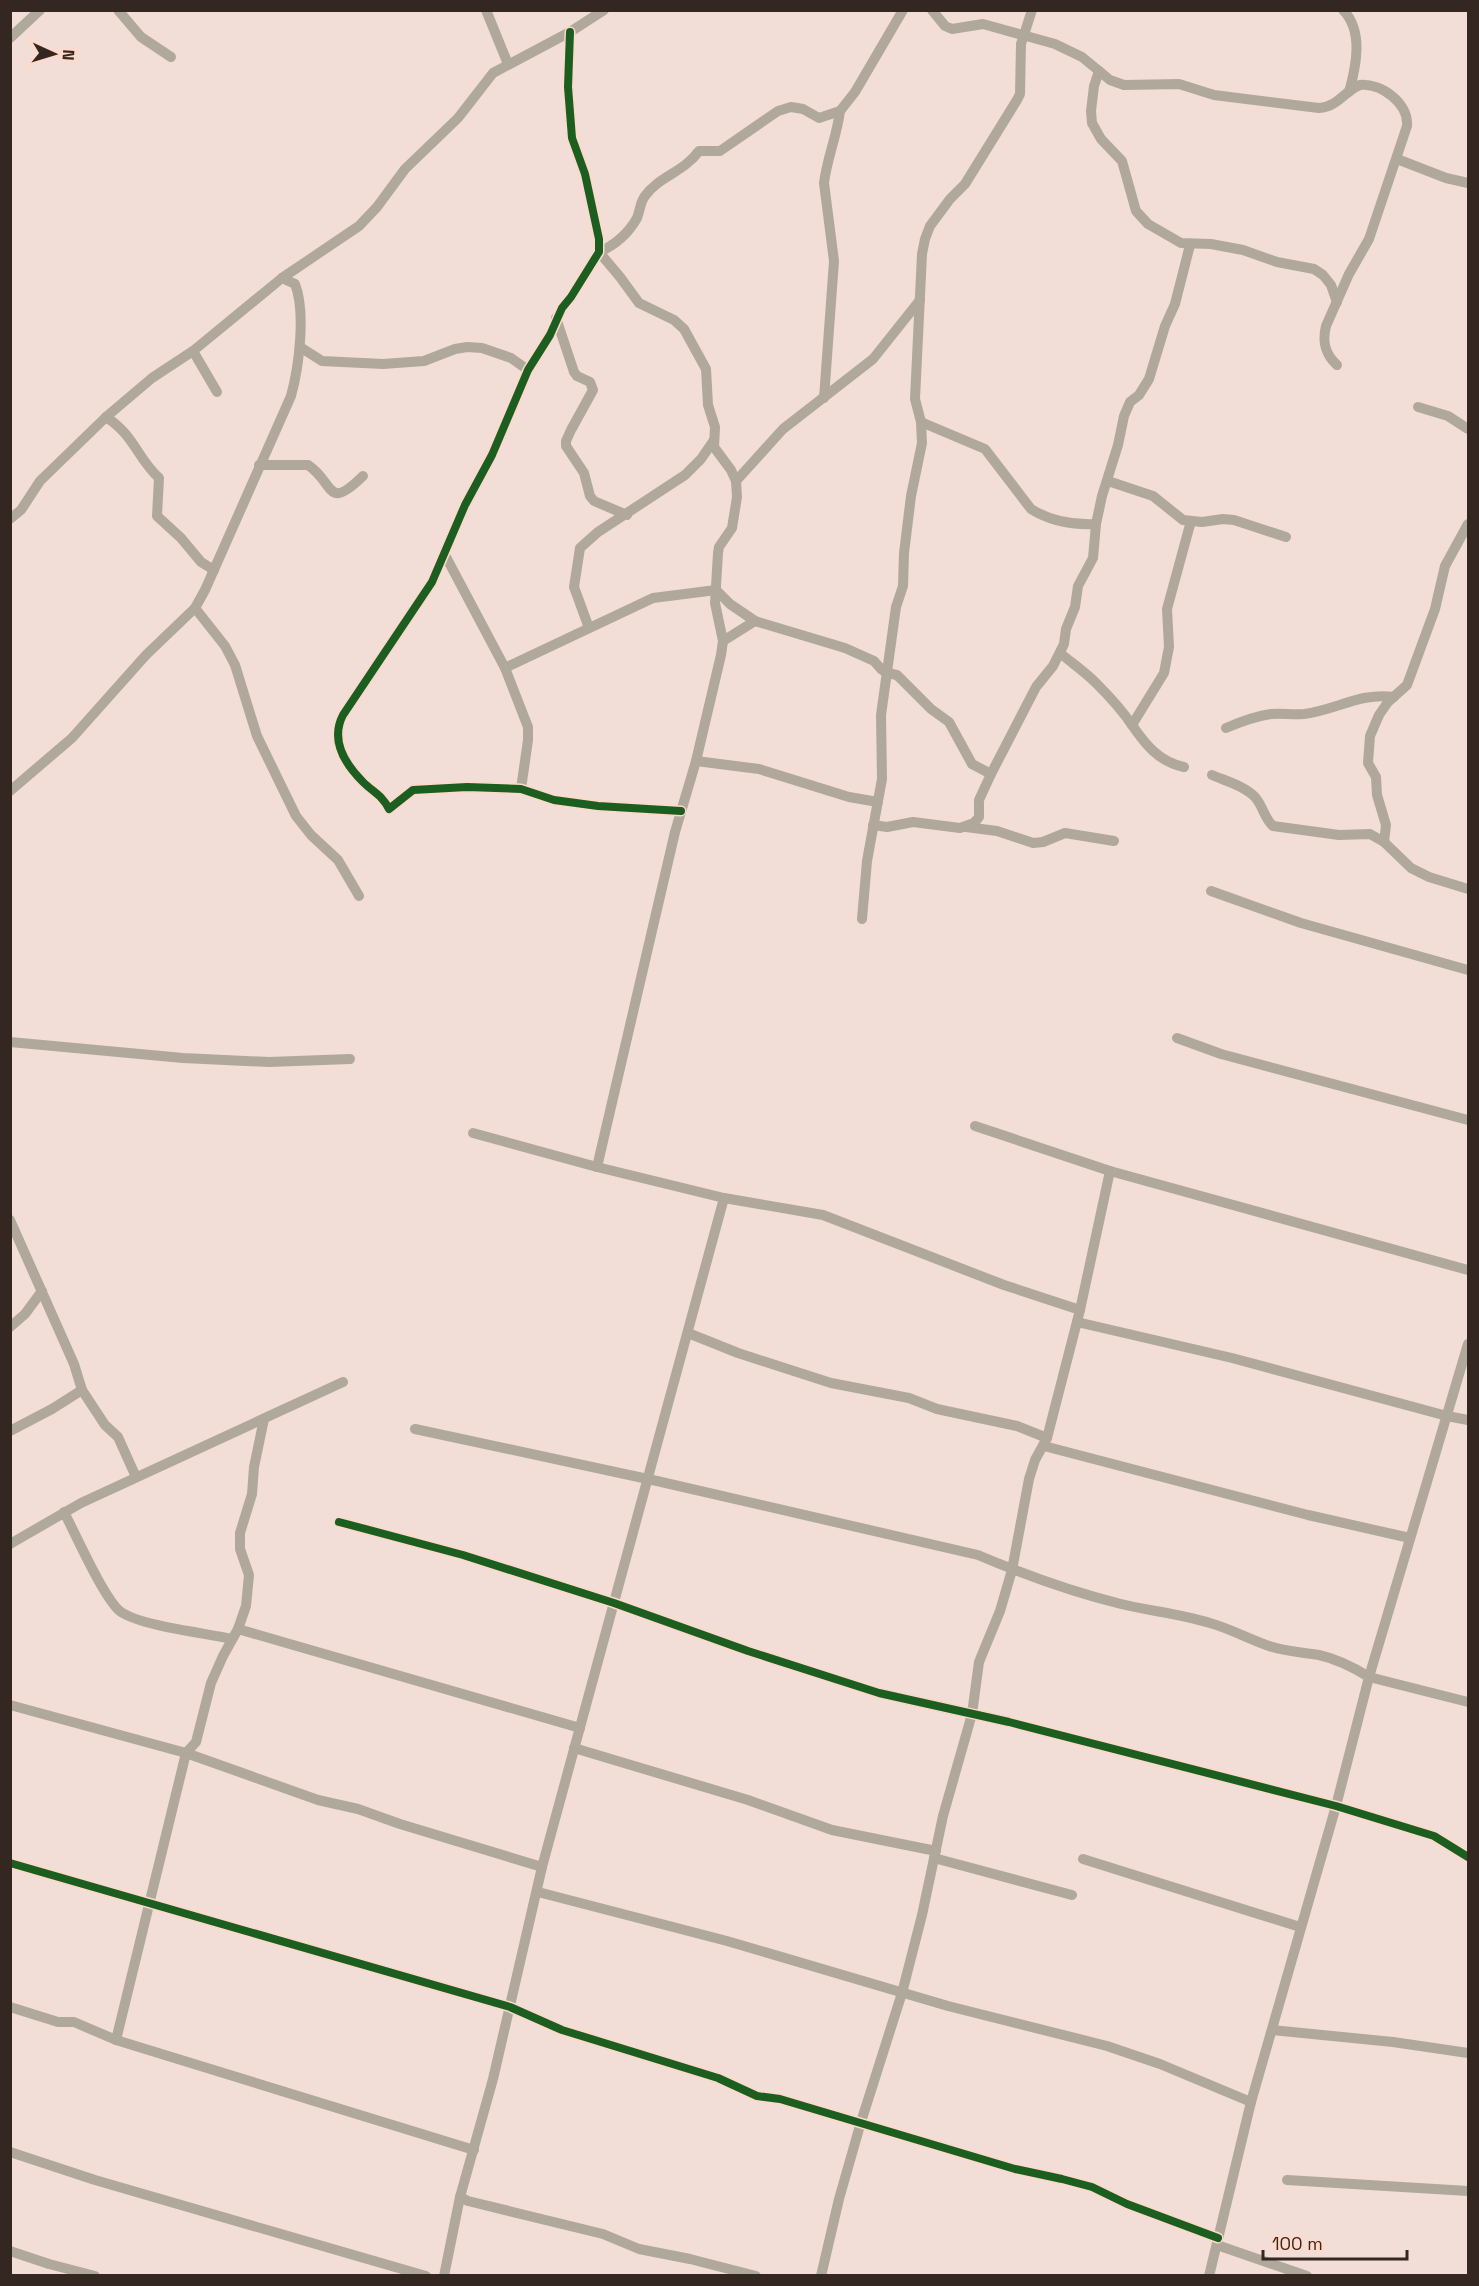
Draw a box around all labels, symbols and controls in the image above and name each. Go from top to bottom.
north arrow [24,24,84,84]
text: N [58,49,79,61]
scale bar [1263,2223,1407,2261]
text: 100 m [1272,2232,1323,2255]

